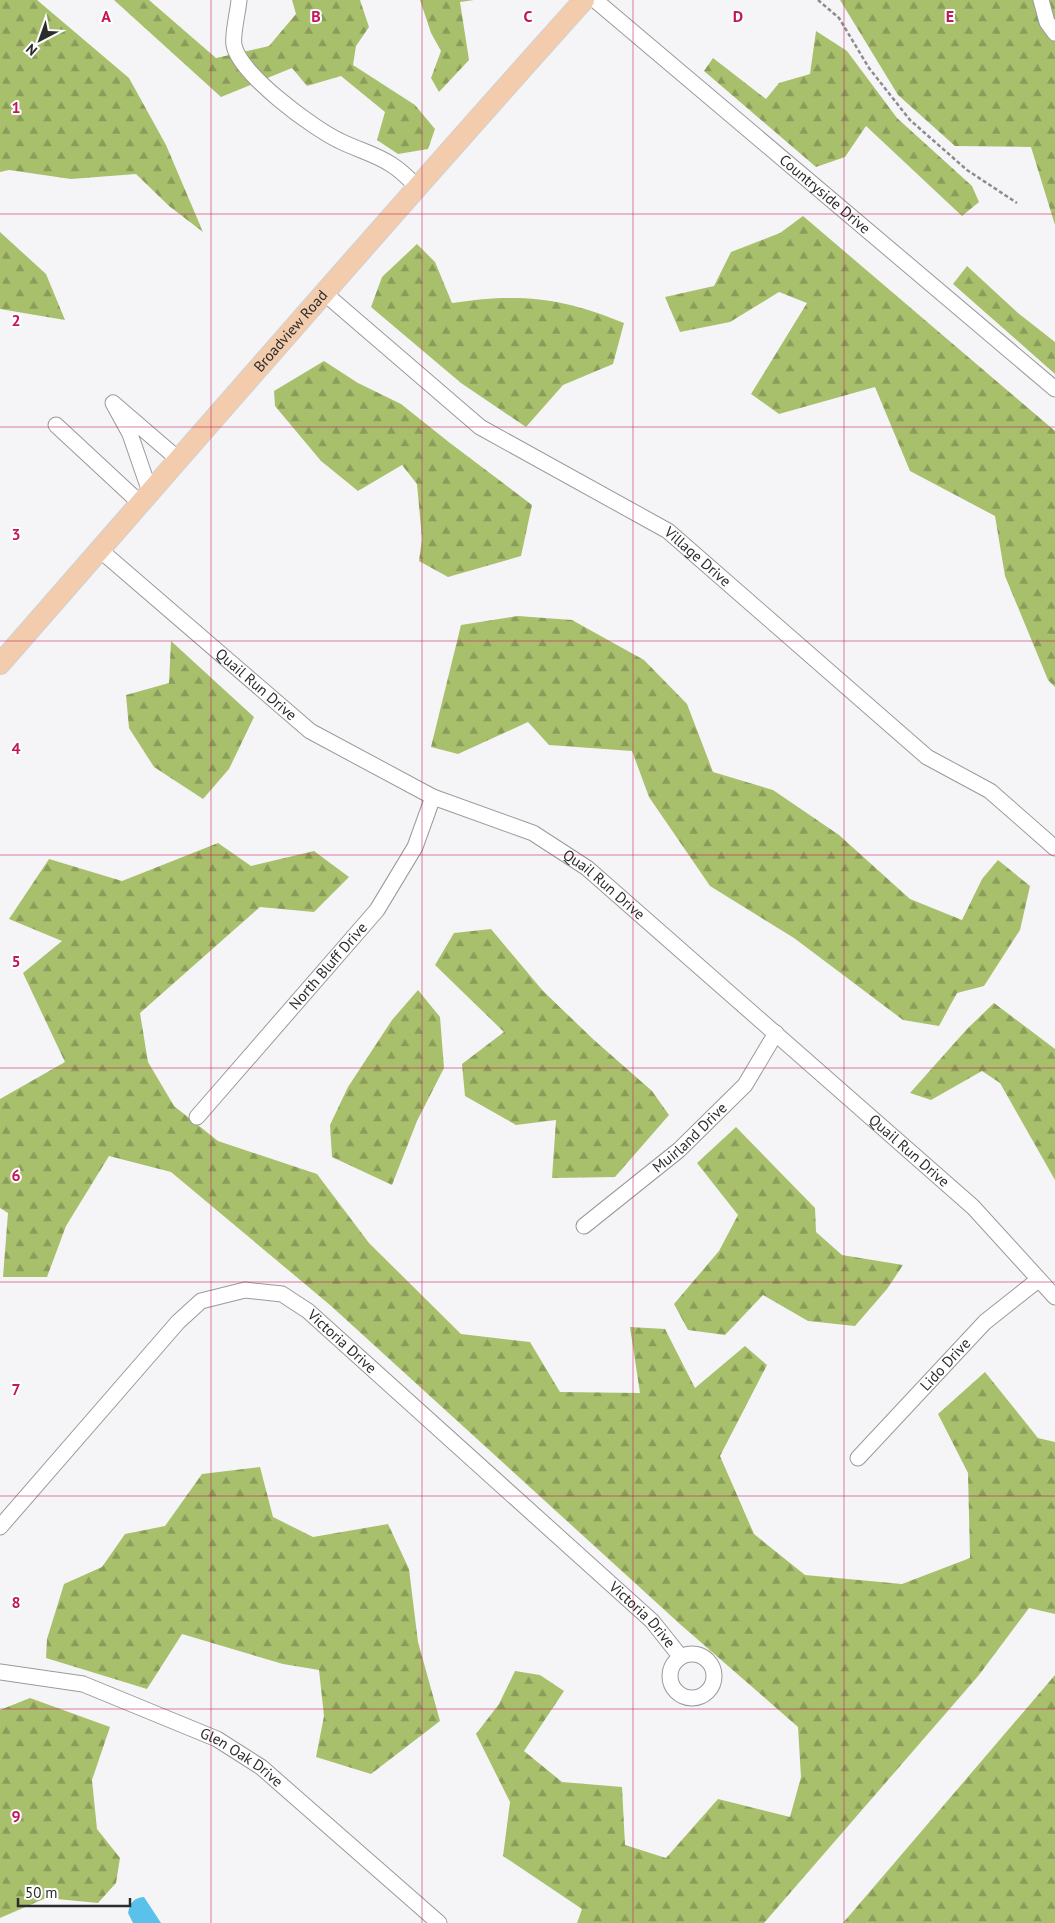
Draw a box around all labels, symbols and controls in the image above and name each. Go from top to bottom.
text: A [101,6,111,26]
text: B [311,6,321,26]
text: C [524,6,533,26]
text: D [733,6,743,26]
text: E [946,6,954,26]
north arrow [15,15,65,65]
text: N [22,40,41,60]
text: 1 [11,97,21,117]
street label: Countryside Drive [776,150,875,238]
street label: Broadview Road [249,286,331,376]
text: 2 [11,310,21,330]
street label: Village Drive [660,522,735,590]
text: 3 [11,524,21,544]
street label: Quail Run Drive [212,644,301,724]
text: 4 [11,738,21,758]
street label: Quail Run Drive [559,845,649,924]
street label: North Bluff Drive [285,918,371,1013]
text: 5 [11,951,21,971]
street label: Muirland Drive [648,1098,731,1176]
street label: Quail Run Drive [865,1110,954,1191]
text: 6 [11,1165,21,1185]
street label: Victoria Drive [303,1305,381,1377]
street label: Lido Drive [916,1334,974,1395]
text: 7 [11,1379,21,1399]
street label: Victoria Drive [605,1576,680,1652]
text: 8 [11,1592,21,1612]
street label: Glen Oak Drive [197,1723,287,1791]
text: 9 [11,1806,21,1826]
scale bar [18,1876,130,1908]
text: 50 m [25,1883,58,1902]

